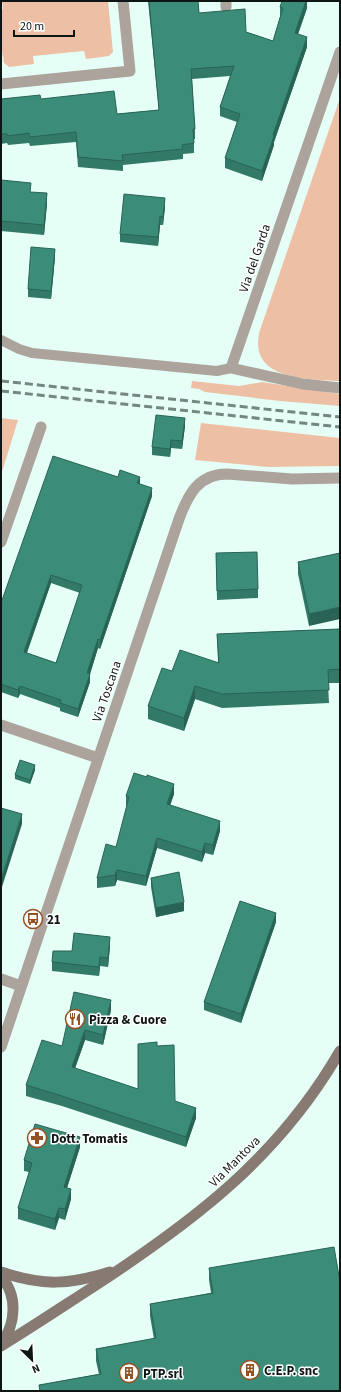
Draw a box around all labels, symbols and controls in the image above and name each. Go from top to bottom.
scale bar [14,12,74,38]
text: 20 m [20,18,44,35]
street label: Via del Garda [235,222,275,295]
street label: Via Toscana [88,658,126,724]
bus stop icon: 21 [22,908,44,930]
place label: 21 [47,911,61,929]
restaurant icon: Pizza & Cuore [64,1008,86,1030]
place label: Pizza & Cuore [89,1011,167,1029]
pharmacy icon: Dott. Tomatis [26,1127,48,1149]
place label: Dott. Tomatis [51,1130,128,1148]
street label: Via Mantova [205,1132,264,1191]
north arrow [12,1340,52,1380]
building icon: C.E.P. snc [239,1359,261,1381]
text: N [29,1360,42,1377]
building icon: PTP.srl [118,1362,140,1384]
place label: C.E.P. snc [264,1362,318,1380]
place label: PTP.srl [143,1365,183,1383]

